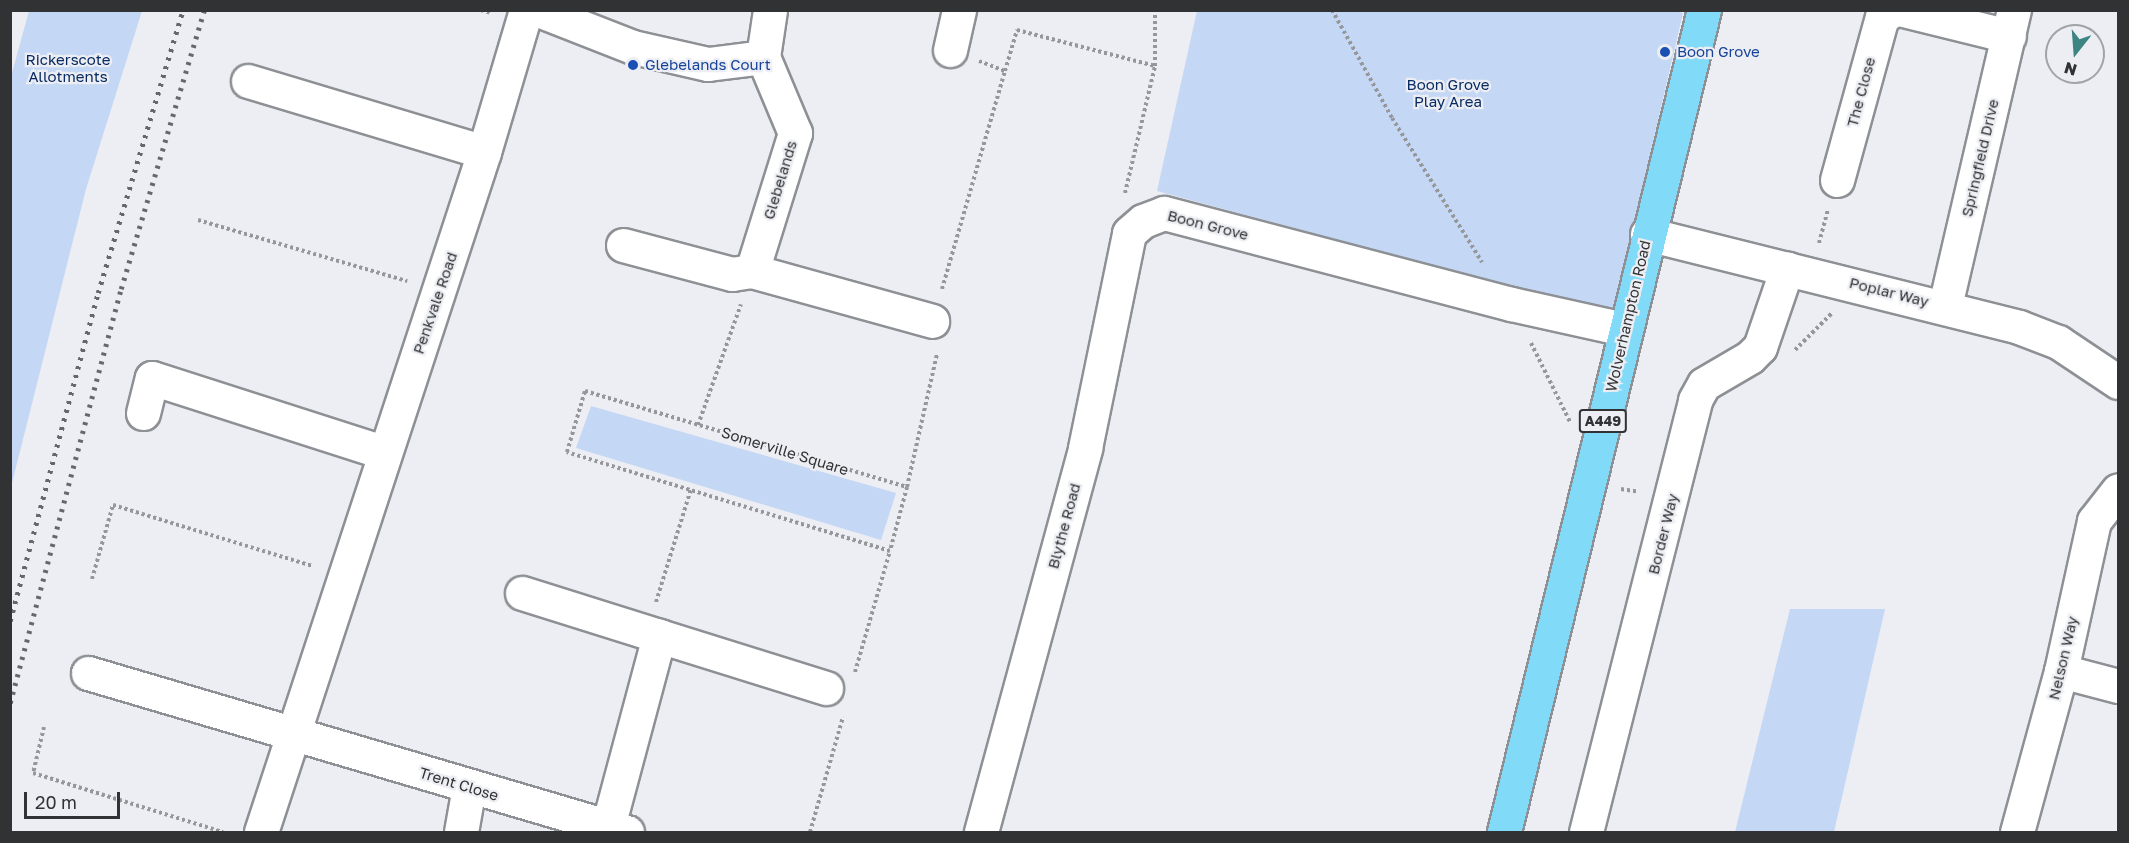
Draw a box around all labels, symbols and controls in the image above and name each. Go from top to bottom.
north arrow [2045,24,2105,84]
place label: Boon Grove [1677,43,1760,61]
marker: Boon Grove [1658,45,1672,59]
park label: Rickerscote Allotments [26,50,110,85]
street label: The Close [1843,55,1879,129]
place label: Glebelands Court [645,56,771,74]
marker: Glebelands Court [626,58,640,72]
text: N [2062,58,2079,81]
park label: Boon Grove Play Area [1407,75,1489,110]
street label: Springfield Drive [1958,97,2002,219]
street label: Glebelands [759,138,801,222]
street label: Boon Grove [1166,206,1250,244]
street label: Wolverhampton Road [1602,239,1654,393]
street label: Penkvale Road [409,250,461,356]
street label: Poplar Way [1847,273,1931,311]
road number: A449 [1578,410,1628,432]
street label: Somerville Square [719,423,851,479]
street label: Blythe Road [1044,481,1084,571]
street label: Border Way [1644,492,1682,576]
street label: Nelson Way [2045,614,2081,702]
street label: Trent Close [417,763,501,805]
scale bar [27,780,123,818]
text: 20 m [35,791,77,813]

